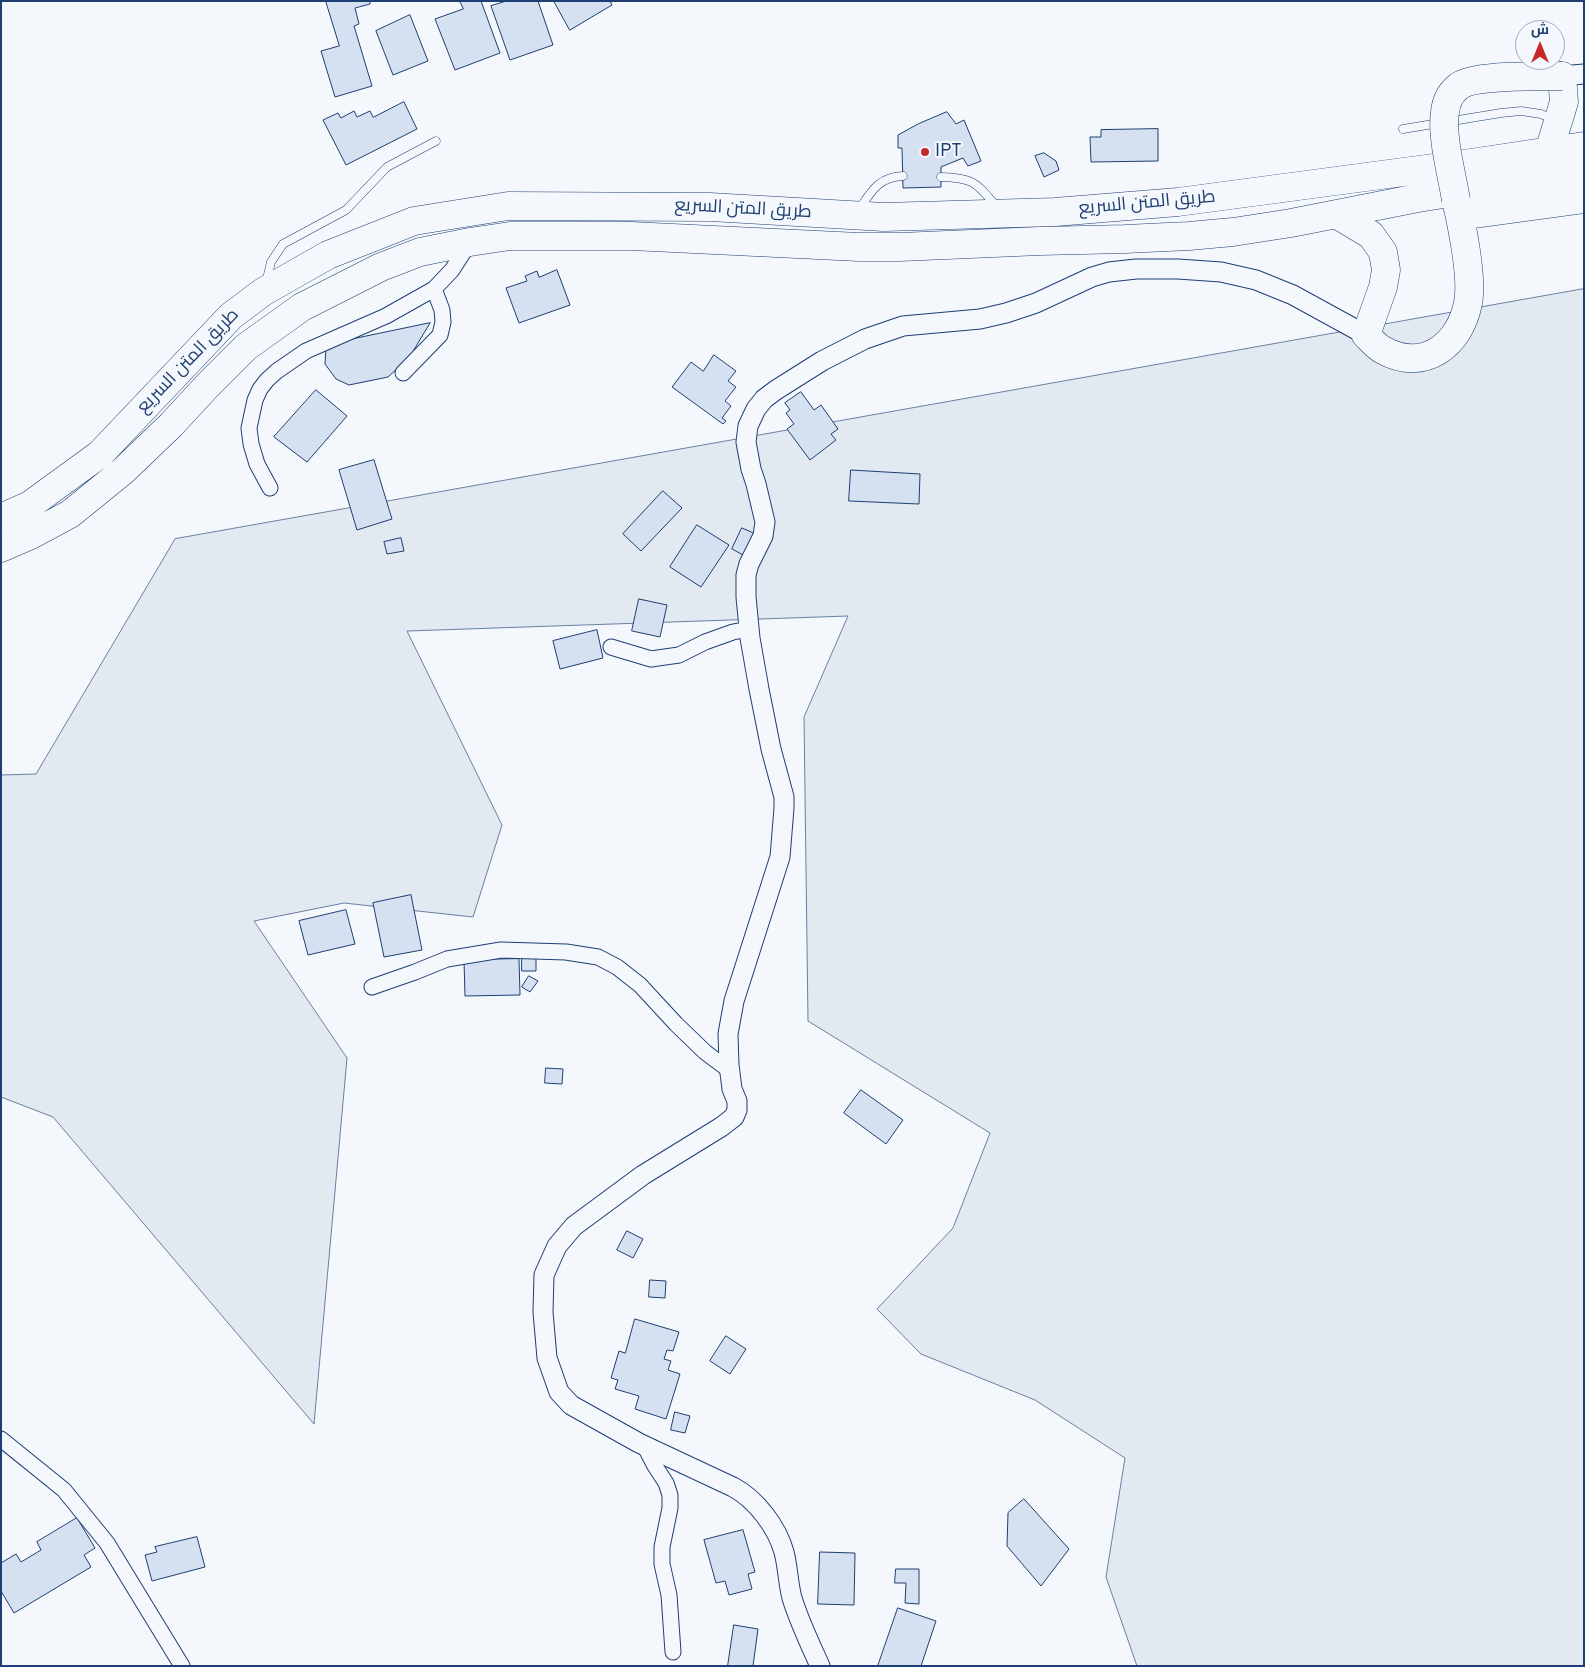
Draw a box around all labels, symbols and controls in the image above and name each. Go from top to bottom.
north arrow [1515,20,1565,70]
text: ش [1531,22,1549,39]
place label: IPT [935,141,962,163]
marker: IPT [919,146,931,158]
street label: طريق المتن السريع [1078,187,1216,221]
street label: طريق المتن السريع [674,196,812,224]
street label: طريق المتن السريع [134,305,244,419]

